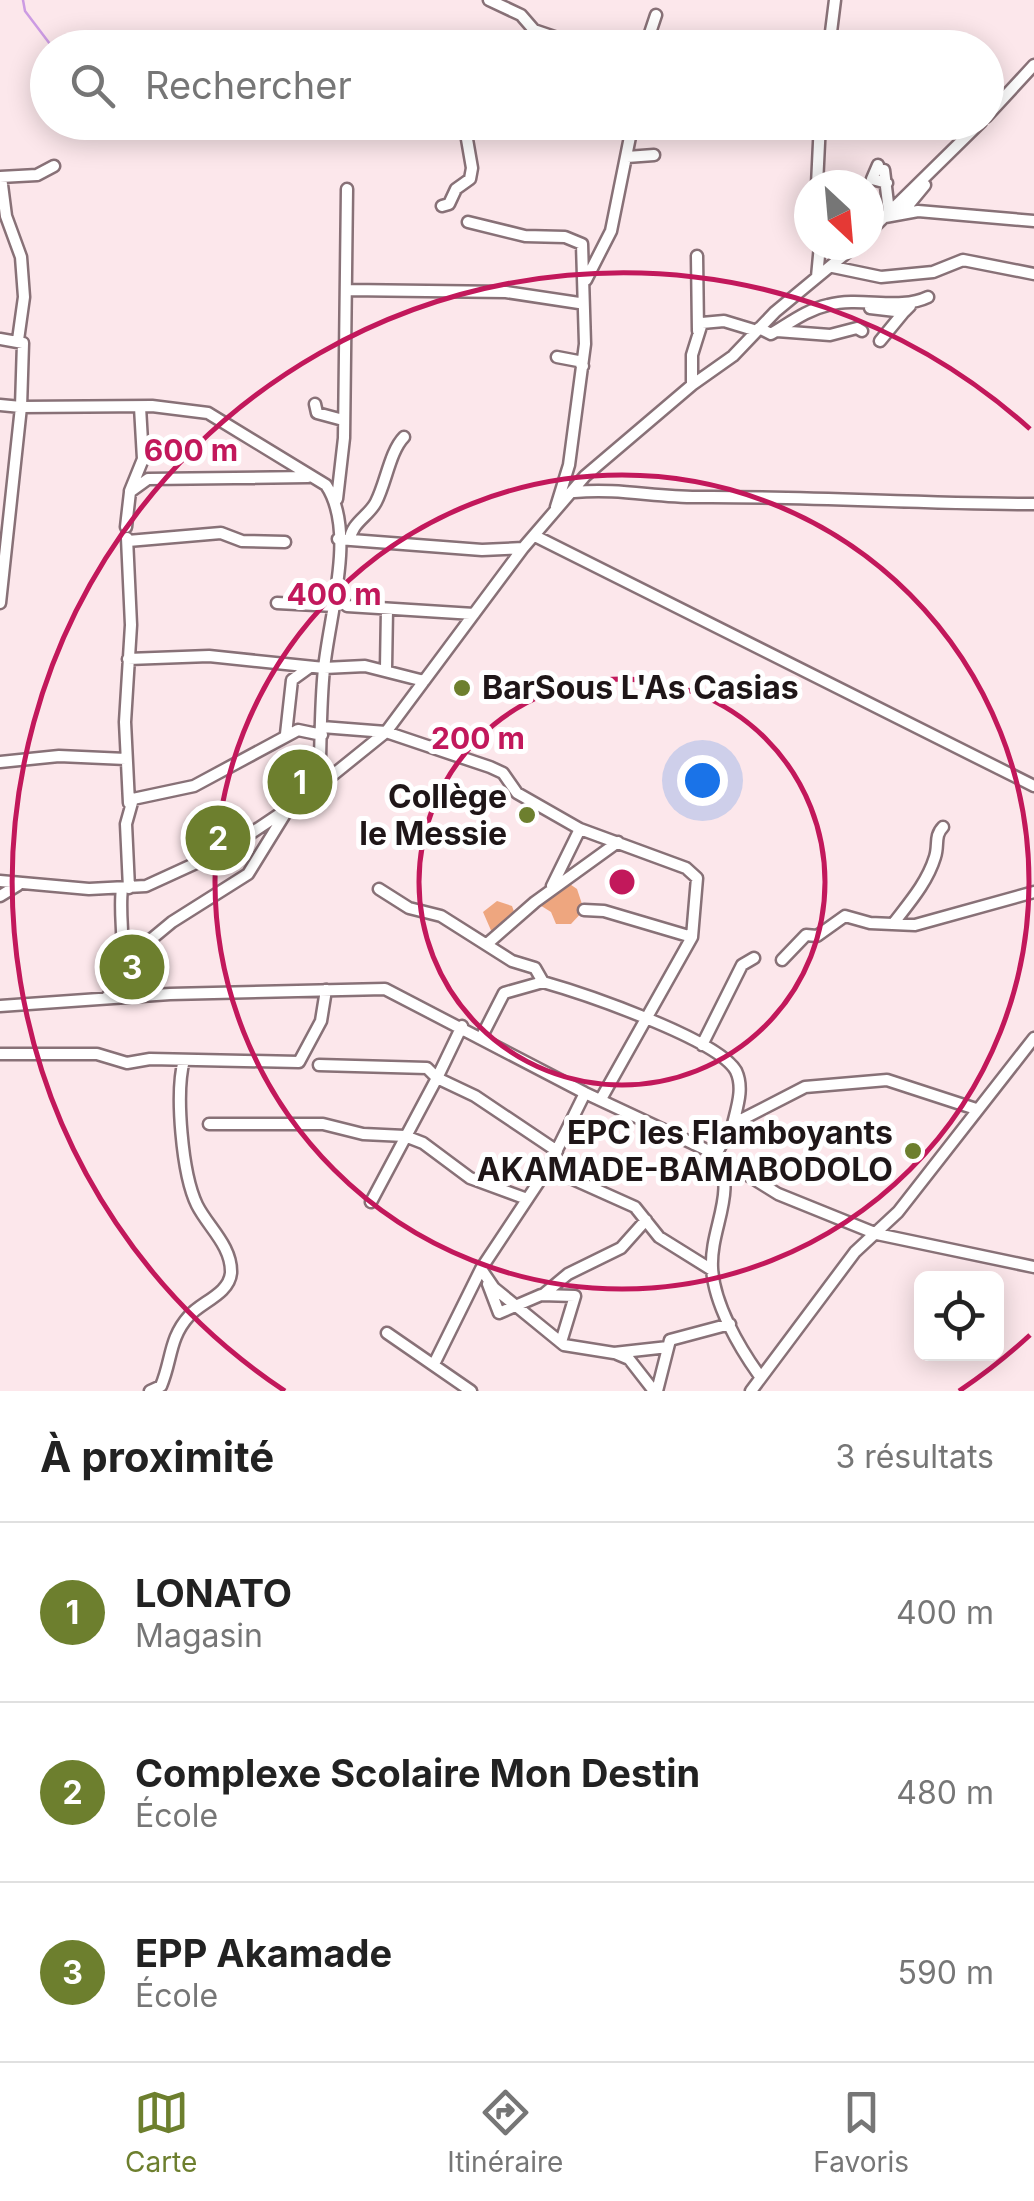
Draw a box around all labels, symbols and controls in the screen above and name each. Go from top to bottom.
search box [30,30,1004,140]
icon: search [65,58,120,113]
text: Rechercher [145,62,352,108]
north arrow [794,170,884,260]
text: 600 m [144,432,238,468]
text: 400 m [286,576,382,612]
place label: BarSous L'As Casias [482,668,799,707]
marker: BarSous L'As Casias [451,677,473,699]
text: 200 m [431,720,525,756]
pin: 1 [268,744,332,820]
your location [677,755,728,806]
place label: Collège le Messie [359,777,507,853]
pin: 2 [186,800,250,876]
marker: Collège le Messie [516,804,538,826]
centre of rings [604,864,640,900]
pin: 3 [100,930,164,1004]
place label: EPC les Flamboyants AKAMADE-BAMABODOLO [477,1113,893,1189]
marker: EPC les Flamboyants AKAMADE-BAMABODOLO [902,1140,924,1162]
map controls [914,1271,1004,1361]
button: locate [914,1271,1004,1361]
text: À proximité [40,1431,274,1482]
text: 3 résultats [835,1437,994,1476]
text: LONATO [135,1570,292,1616]
text: 1 [66,1593,79,1632]
text: 400 m [896,1593,994,1632]
text: Magasin [135,1616,263,1655]
text: Complexe Scolaire Mon Destin [135,1750,700,1796]
text: 2 [62,1773,83,1812]
text: 480 m [896,1773,994,1812]
text: École [135,1796,218,1835]
text: EPP Akamade [135,1930,392,1976]
text: 3 [62,1953,83,1992]
text: 590 m [897,1953,994,1992]
text: École [135,1976,218,2015]
tab: Carte [125,2085,197,2179]
tab: Itinéraire [447,2085,563,2179]
tab: Favoris [813,2085,909,2179]

